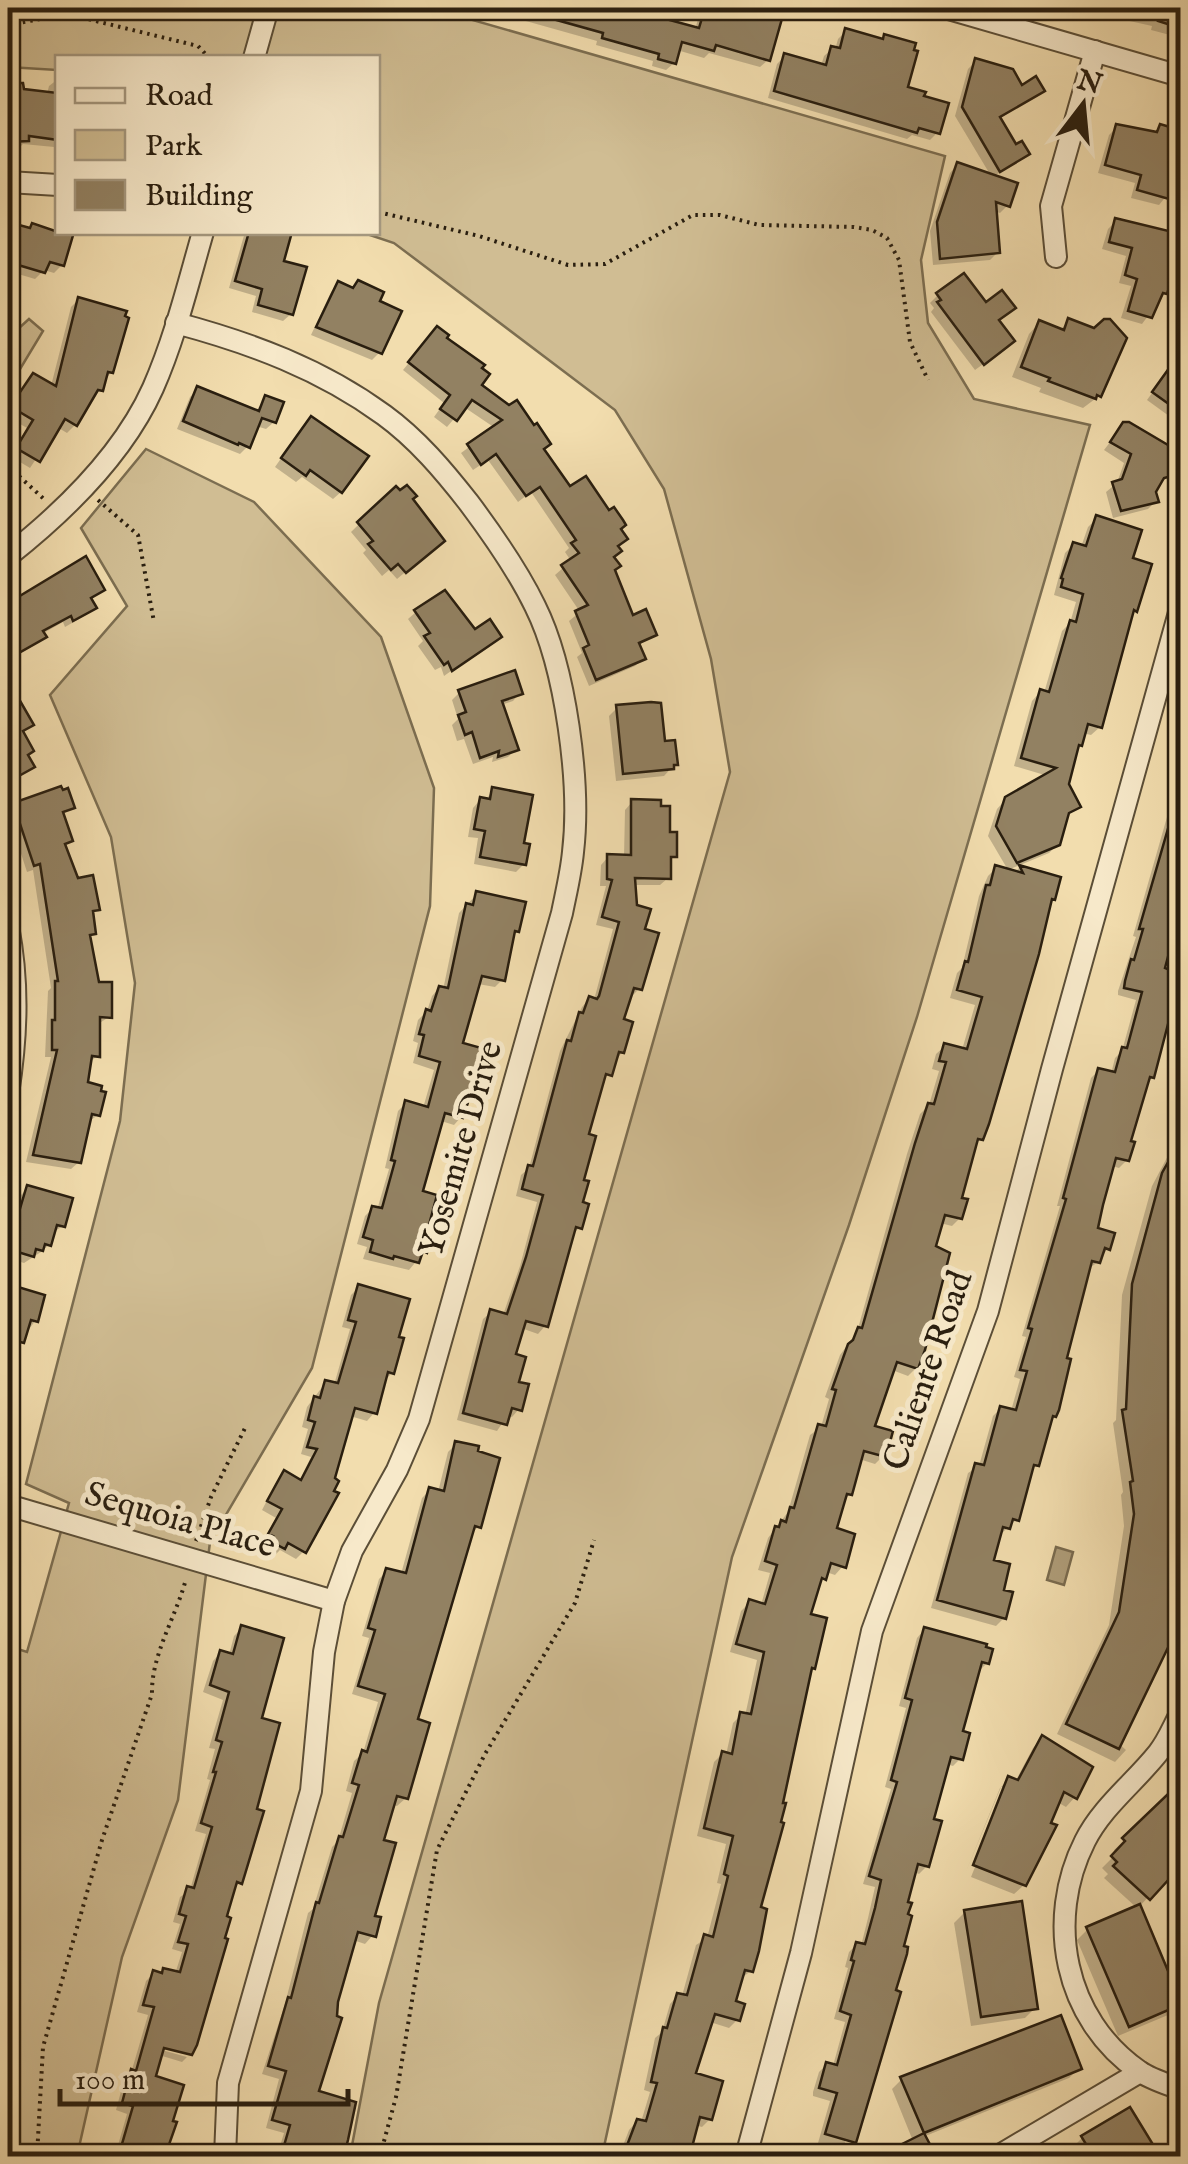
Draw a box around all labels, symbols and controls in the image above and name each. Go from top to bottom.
legend [55,55,380,235]
north arrow [1033,55,1133,155]
text: N [1072,63,1106,104]
text: Road [145,78,214,116]
text: Park [145,128,203,166]
text: Building [145,178,254,216]
street label: Yosemite Drive [410,1036,514,1262]
street label: Caliente Road [874,1265,984,1477]
street label: Sequoia Place [79,1472,281,1570]
scale bar [60,2044,348,2106]
text: 100 m [75,2062,145,2100]

